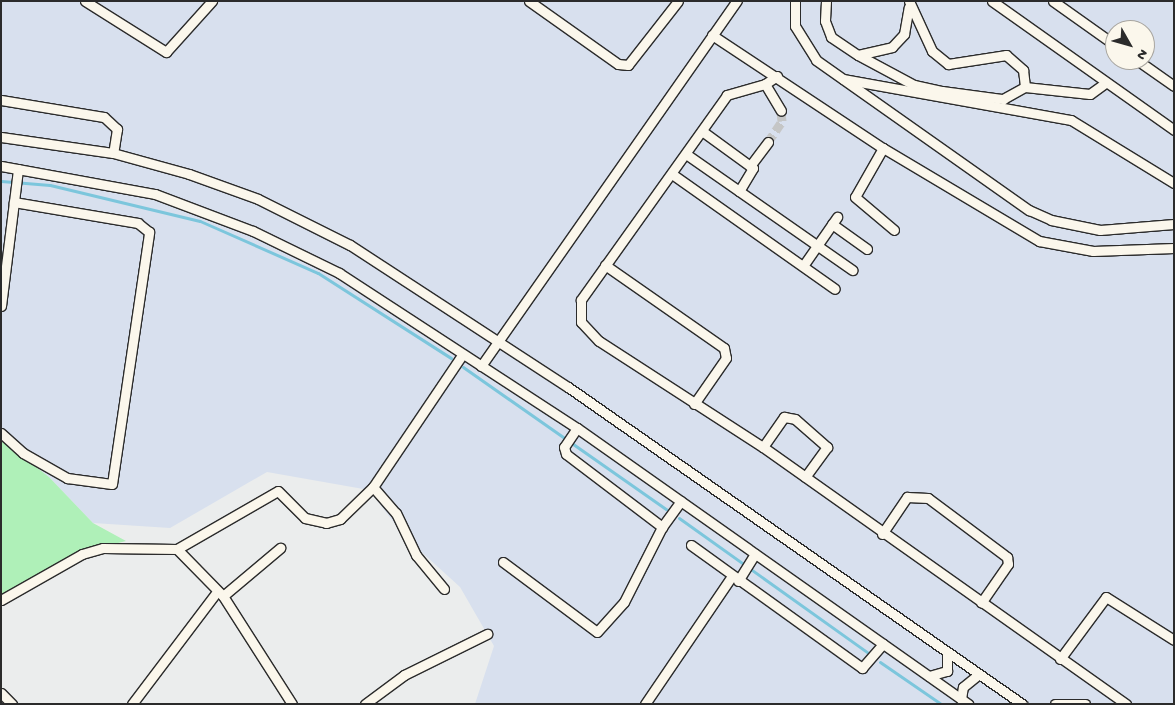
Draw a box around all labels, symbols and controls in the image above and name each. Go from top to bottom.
north arrow [1105,20,1155,70]
text: N [1132,45,1151,63]

